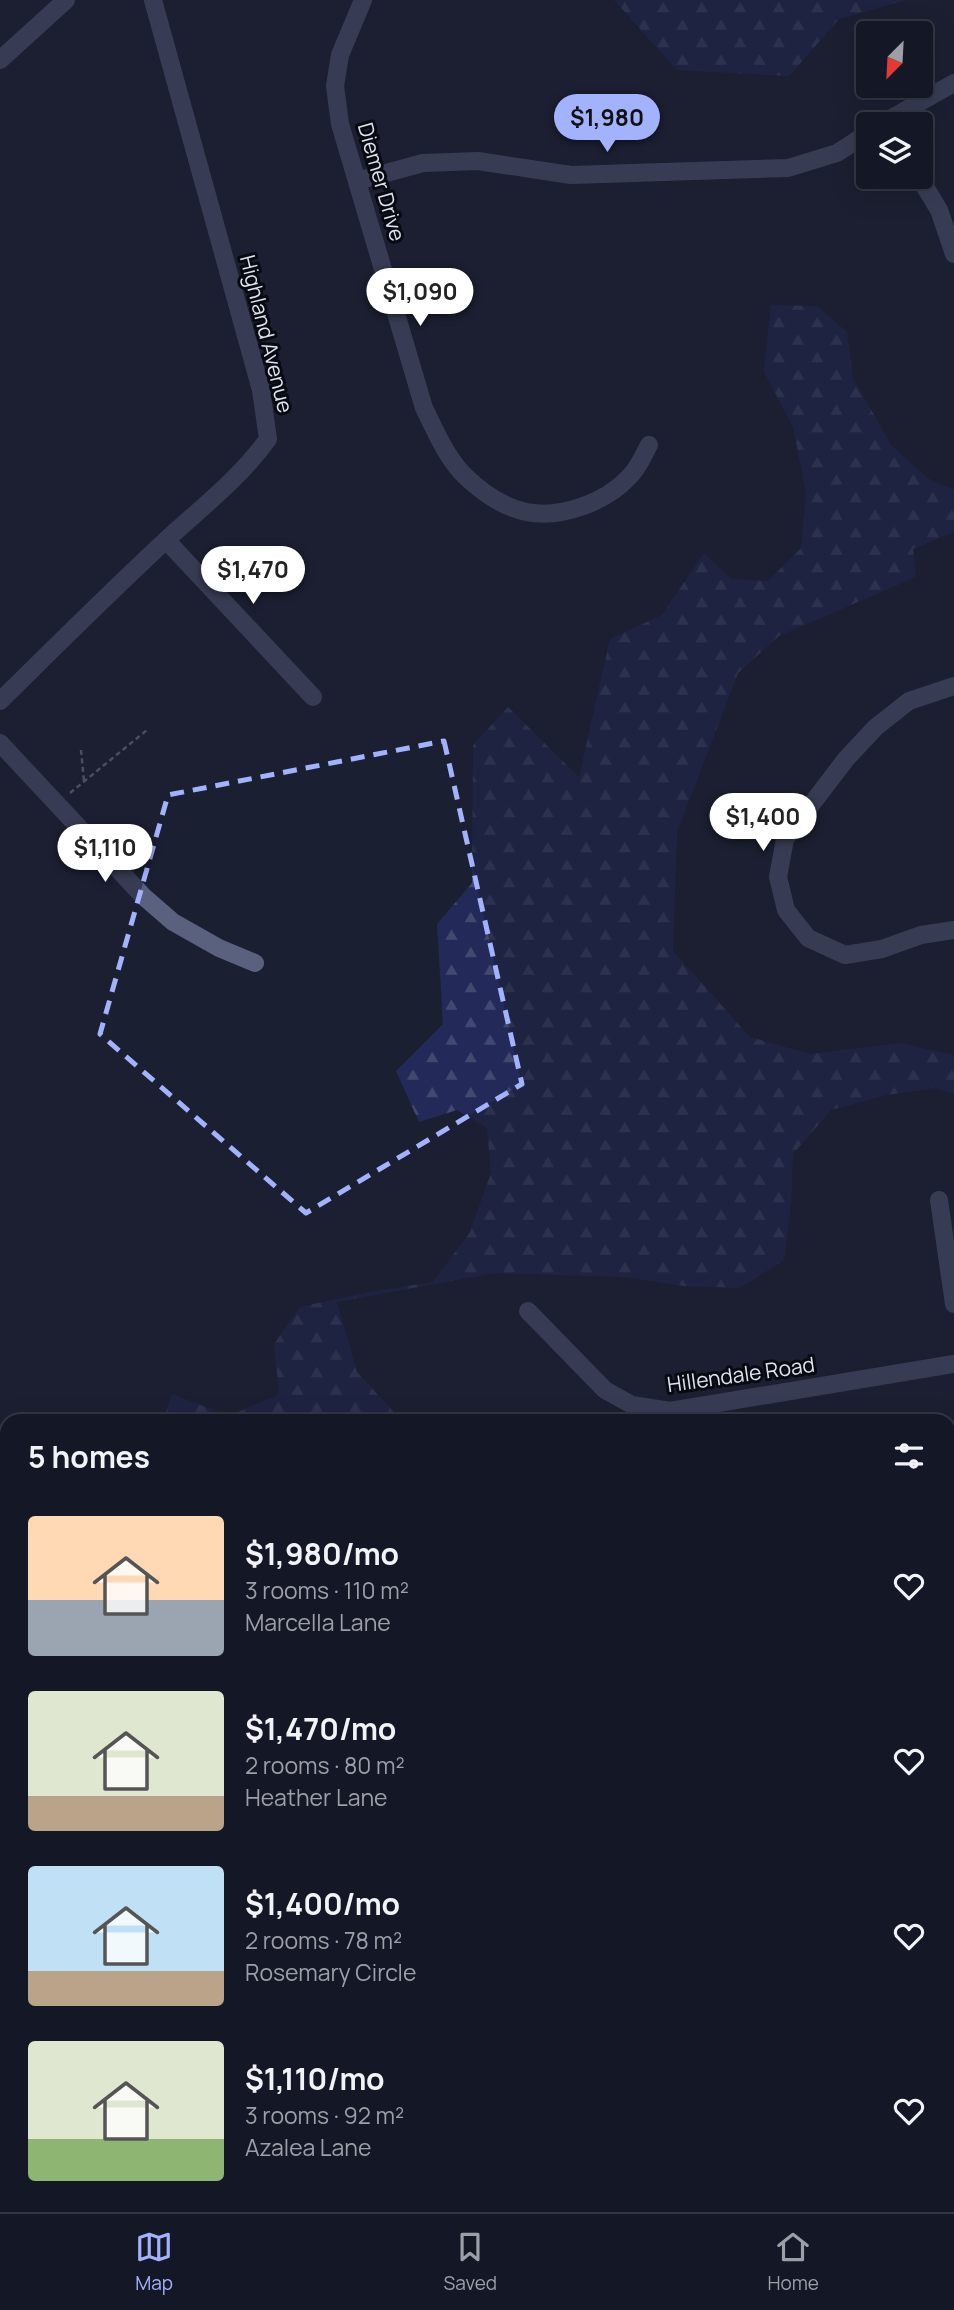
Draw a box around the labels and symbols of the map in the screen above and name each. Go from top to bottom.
north arrow [856,21,933,98]
pin: $1,980 [550,94,664,154]
street label: Diemer Drive [352,119,412,244]
street label: Highland Avenue [234,252,300,416]
pin: $1,090 [363,268,477,328]
pin: $1,470 [196,546,310,606]
pin: $1,400 [706,794,820,853]
pin: $1,110 [48,824,162,884]
street label: Hillendale Road [665,1350,816,1398]

